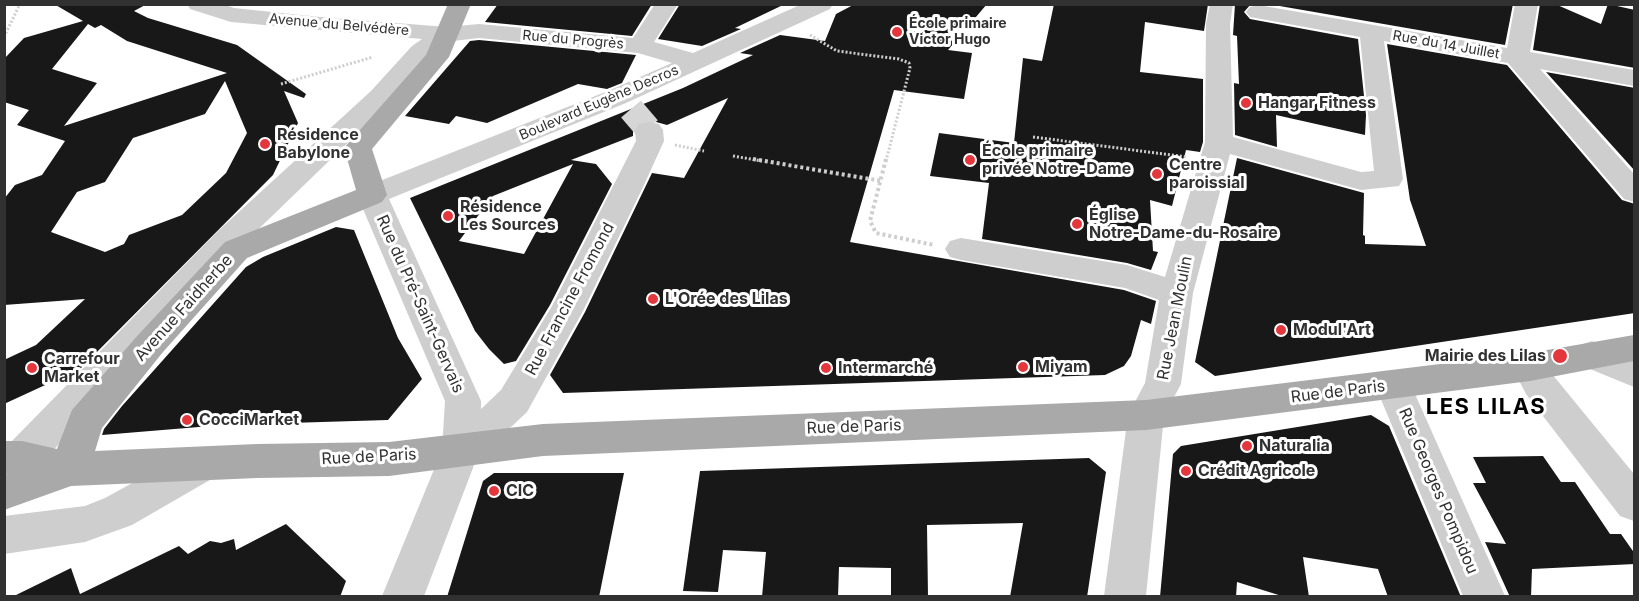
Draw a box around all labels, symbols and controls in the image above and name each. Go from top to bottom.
street label: Avenue du Belvédère [268,11,410,39]
place label: École primaire Victor Hugo [909,16,1007,48]
marker: École primaire Victor Hugo [890,25,904,39]
street label: Rue du Progrès [522,27,624,53]
street label: Rue du 14 Juillet [1391,27,1501,63]
street label: Boulevard Eugène Decros [517,62,681,144]
place label: Hangar Fitness [1258,93,1376,113]
marker: Hangar Fitness [1239,96,1253,110]
place label: Résidence Babylone [277,125,359,163]
marker: Résidence Babylone [258,137,272,151]
place label: École primaire privée Notre-Dame [982,141,1131,179]
marker: École primaire privée Notre-Dame [963,153,977,167]
place label: Centre paroissial [1169,155,1245,193]
marker: Centre paroissial [1150,167,1164,181]
place label: Résidence Les Sources [460,197,556,235]
place label: Église Notre-Dame-du-Rosaire [1089,205,1278,243]
marker: Résidence Les Sources [441,209,455,223]
street label: Rue du Pré-Saint-Gervais [372,212,468,396]
marker: Église Notre-Dame-du-Rosaire [1070,217,1084,231]
street label: Rue Francine Fromond [521,219,619,379]
street label: Avenue Faidherbe [131,251,237,365]
street label: Rue Jean Moulin [1154,254,1196,382]
place label: L'Orée des Lilas [665,289,788,309]
marker: L'Orée des Lilas [646,292,660,306]
place label: Modul'Art [1293,320,1371,340]
marker: Modul'Art [1274,323,1288,337]
place label: Mairie des Lilas [1425,346,1546,366]
marker: Mairie des Lilas [1551,347,1569,365]
place label: Carrefour Market [44,349,120,387]
place label: Miyam [1035,357,1088,377]
place label: Intermarché [838,358,933,378]
marker: Miyam [1016,360,1030,374]
marker: Carrefour Market [25,361,39,375]
marker: Intermarché [819,361,833,375]
street label: Rue de Paris [1290,377,1386,407]
district label: LES LILAS [1426,394,1546,420]
street label: Rue Georges Pompidou [1394,405,1482,577]
place label: CocciMarket [199,410,299,430]
marker: CocciMarket [180,413,194,427]
street label: Rue de Paris [806,416,902,438]
place label: Naturalia [1259,436,1330,456]
marker: Naturalia [1240,439,1254,453]
street label: Rue de Paris [321,445,417,469]
place label: Crédit Agricole [1198,461,1315,481]
marker: Crédit Agricole [1179,464,1193,478]
place label: CIC [506,481,534,501]
marker: CIC [487,484,501,498]

